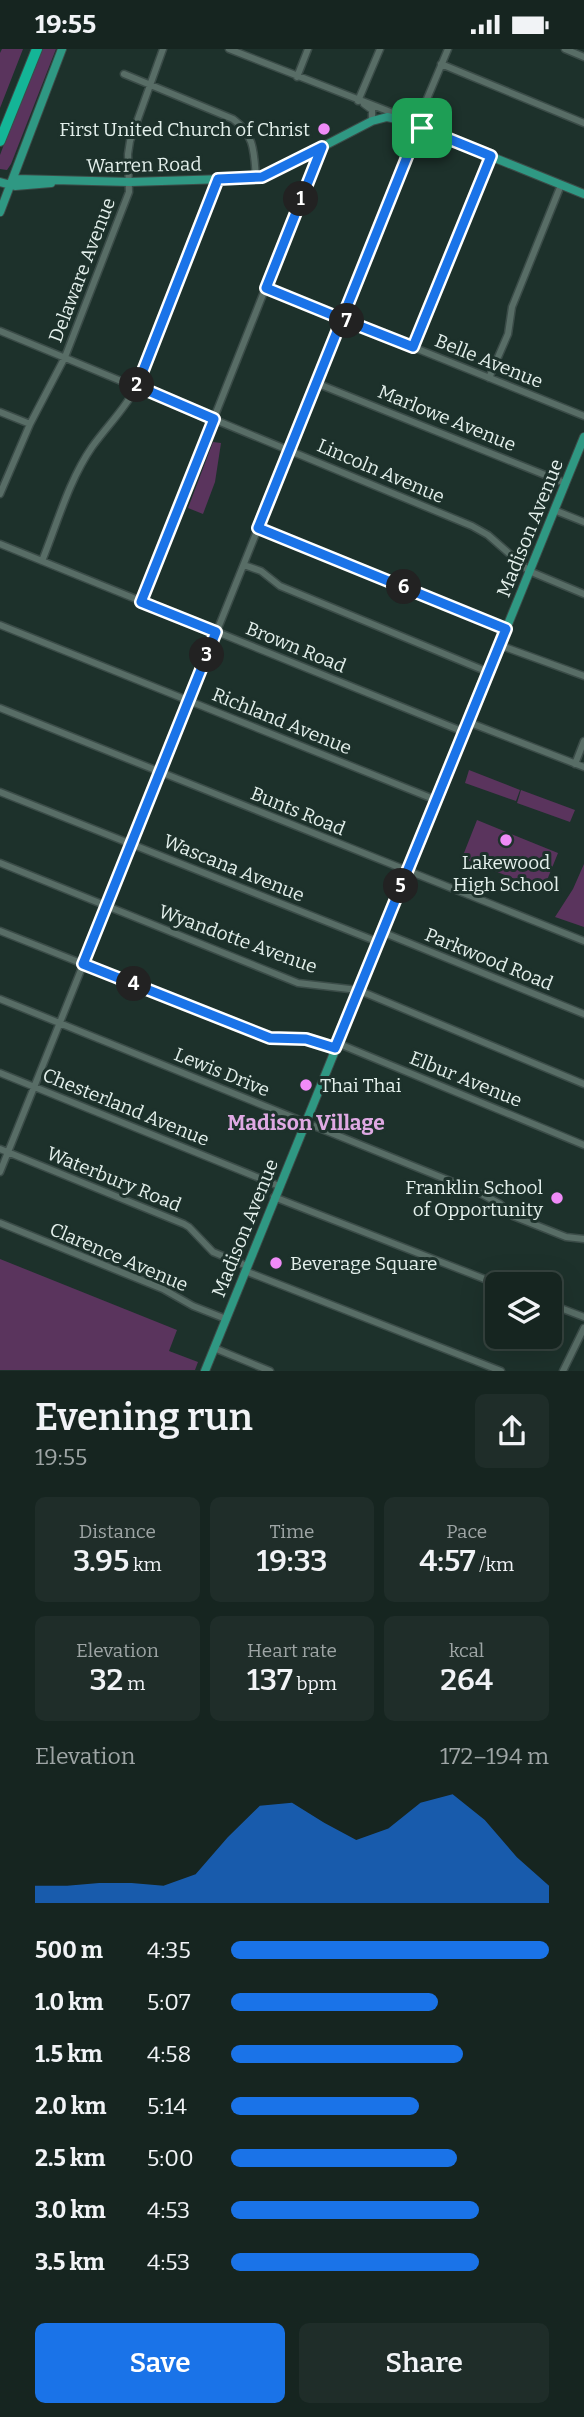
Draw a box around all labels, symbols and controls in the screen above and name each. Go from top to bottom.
text: 19:55 [35,9,96,40]
pin [392,98,452,158]
icon: arrive [403,109,441,147]
place label: First United Church of Christ [59,118,310,141]
marker: First United Church of Christ [316,121,332,137]
street label: Warren Road [86,152,202,178]
pin: 1 [284,181,318,217]
text: 1 [296,187,305,210]
street label: Delaware Avenue [44,194,120,346]
pin: 7 [330,303,364,339]
text: 7 [341,309,352,332]
street label: Belle Avenue [432,329,546,393]
pin: 2 [120,367,154,403]
text: 2 [131,373,142,396]
street label: Marlowe Avenue [375,380,519,456]
street label: Lincoln Avenue [314,434,448,508]
street label: Madison Avenue [492,456,568,600]
pin: 6 [386,569,422,605]
text: 6 [398,575,409,598]
street label: Brown Road [243,616,349,678]
pin: 3 [190,637,224,673]
text: 3 [201,643,212,666]
street label: Richland Avenue [209,682,355,760]
street label: Bunts Road [247,782,349,840]
street label: Wascana Avenue [160,829,308,907]
marker: Lakewood High School [498,832,514,848]
place label: Lakewood High School [453,851,559,896]
pin: 5 [384,869,418,903]
text: 5 [395,874,406,897]
street label: Wyandotte Avenue [156,900,320,978]
street label: Parkwood Road [422,923,556,995]
pin: 4 [116,967,152,1002]
text: 4 [128,972,139,995]
street label: Lewis Drive [171,1042,273,1102]
street label: Elbur Avenue [406,1046,526,1112]
street label: Chesterland Avenue [39,1063,213,1151]
place label: Thai Thai [320,1074,402,1097]
marker: Thai Thai [298,1077,314,1093]
district label: Madison Village [227,1110,385,1136]
street label: Waterbury Road [43,1142,185,1216]
street label: Madison Avenue [207,1156,283,1300]
place label: Franklin School of Opportunity [405,1176,544,1221]
marker: Franklin School of Opportunity [549,1190,565,1206]
street label: Clarence Avenue [46,1217,192,1297]
place label: Beverage Square [290,1252,438,1275]
marker: Beverage Square [268,1255,284,1271]
map controls [485,1272,562,1349]
button: layers [485,1272,562,1349]
text: Evening run [35,1394,253,1440]
button: share [475,1394,549,1468]
text: 19:55 [35,1443,87,1471]
text: Distance [79,1520,156,1543]
text: Time [270,1520,314,1543]
text: Pace [446,1520,487,1543]
text: 3.95 [73,1543,129,1579]
text: 19:33 [256,1543,328,1579]
text: 4:57 [419,1543,475,1579]
text: km [129,1553,162,1576]
text: /km [475,1553,514,1576]
text: Elevation [76,1639,159,1662]
text: Heart rate [247,1639,337,1662]
text: kcal [449,1639,484,1662]
text: 32 [89,1662,123,1698]
text: 137 [247,1662,293,1698]
text: 264 [440,1662,493,1698]
text: m [123,1672,145,1695]
text: bpm [293,1672,337,1695]
text: Elevation [35,1742,135,1770]
text: 172–194 m [440,1742,549,1770]
text: 500 m [35,1936,103,1964]
text: 4:35 [147,1936,191,1964]
text: 1.0 km [35,1988,104,2016]
text: 5:07 [147,1988,190,2016]
text: 1.5 km [35,2040,102,2068]
text: 4:58 [147,2040,191,2068]
text: 2.0 km [35,2092,106,2120]
text: 5:14 [147,2092,187,2120]
text: 2.5 km [35,2144,105,2172]
text: 5:00 [147,2144,194,2172]
text: 3.0 km [35,2196,106,2224]
text: 4:53 [147,2196,190,2224]
text: 3.5 km [35,2248,105,2276]
text: 4:53 [147,2248,190,2276]
button: Save [35,2323,285,2403]
button: Share [299,2323,549,2403]

